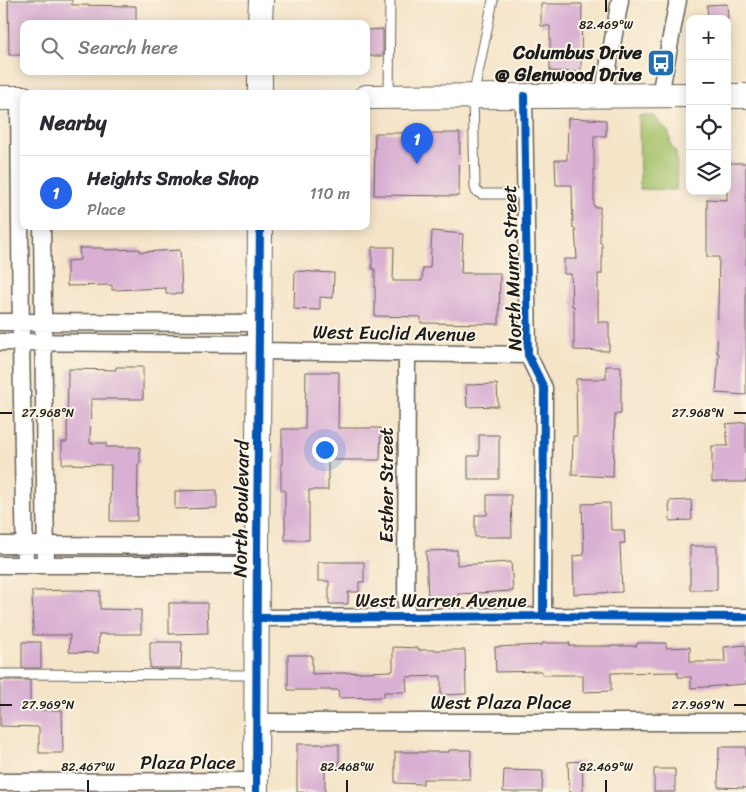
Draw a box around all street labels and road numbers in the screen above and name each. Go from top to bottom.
street label: North Munro Street [493,184,531,352]
street label: West Euclid Avenue [312,315,476,351]
street label: Esther Street [370,427,403,543]
street label: North Boulevard [223,438,259,578]
street label: West Warren Avenue [355,584,527,617]
street label: West Plaza Place [430,686,572,719]
street label: Plaza Place [140,746,236,779]

